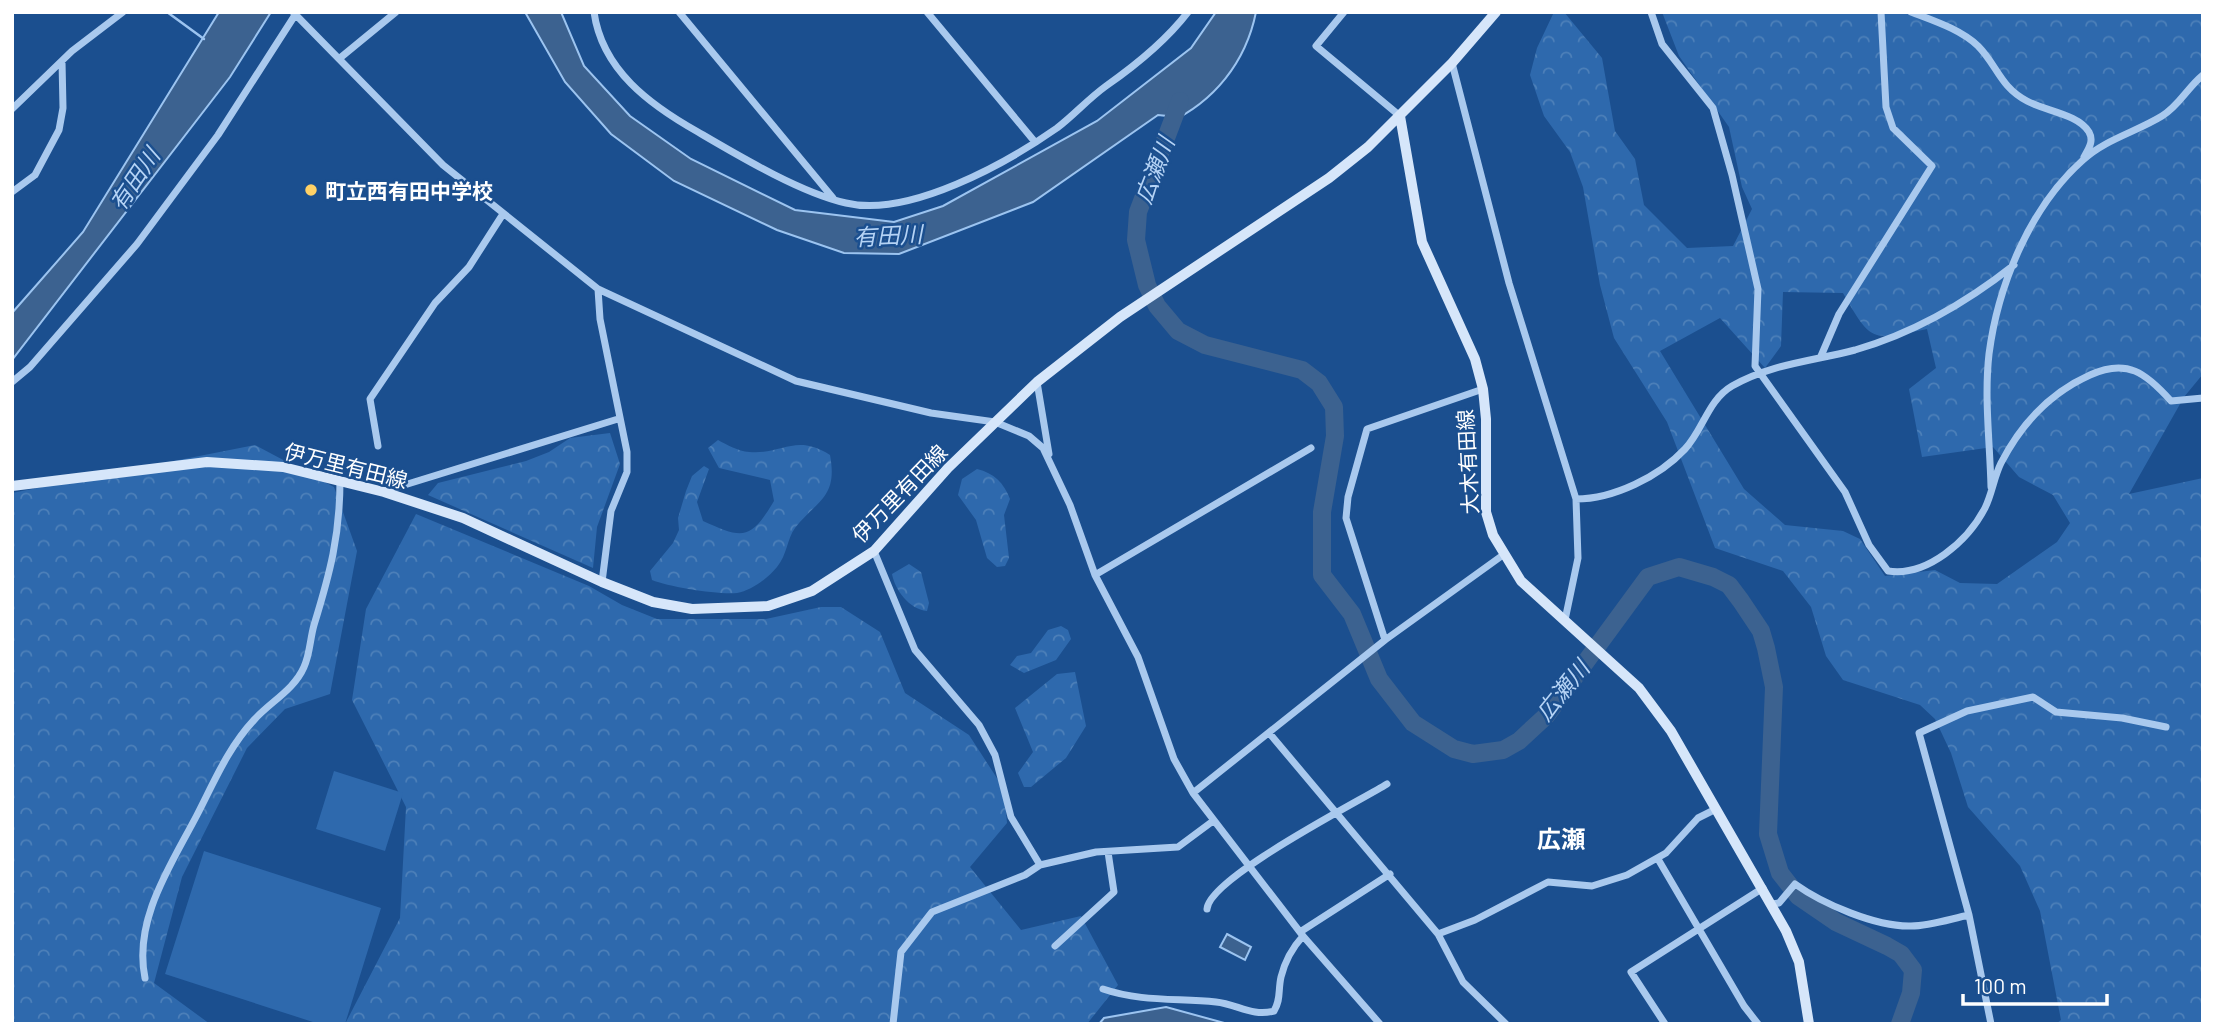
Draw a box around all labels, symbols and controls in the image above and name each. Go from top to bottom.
water label: 広瀬川 [1129,130,1181,207]
water label: 有田川 [103,140,167,215]
place label: 町立西有田中学校 [325,178,493,203]
marker: 町立西有田中学校 [303,182,319,198]
water label: 有田川 [853,219,926,251]
street label: 大木有田線 [1452,409,1482,515]
street label: 伊万里有田線 [282,438,410,492]
street label: 伊万里有田線 [846,439,952,547]
water label: 広瀬川 [1529,652,1596,726]
district label: 広瀬 [1537,824,1585,853]
scale bar [1963,962,2106,1006]
text: 100 m [1974,973,2027,998]

